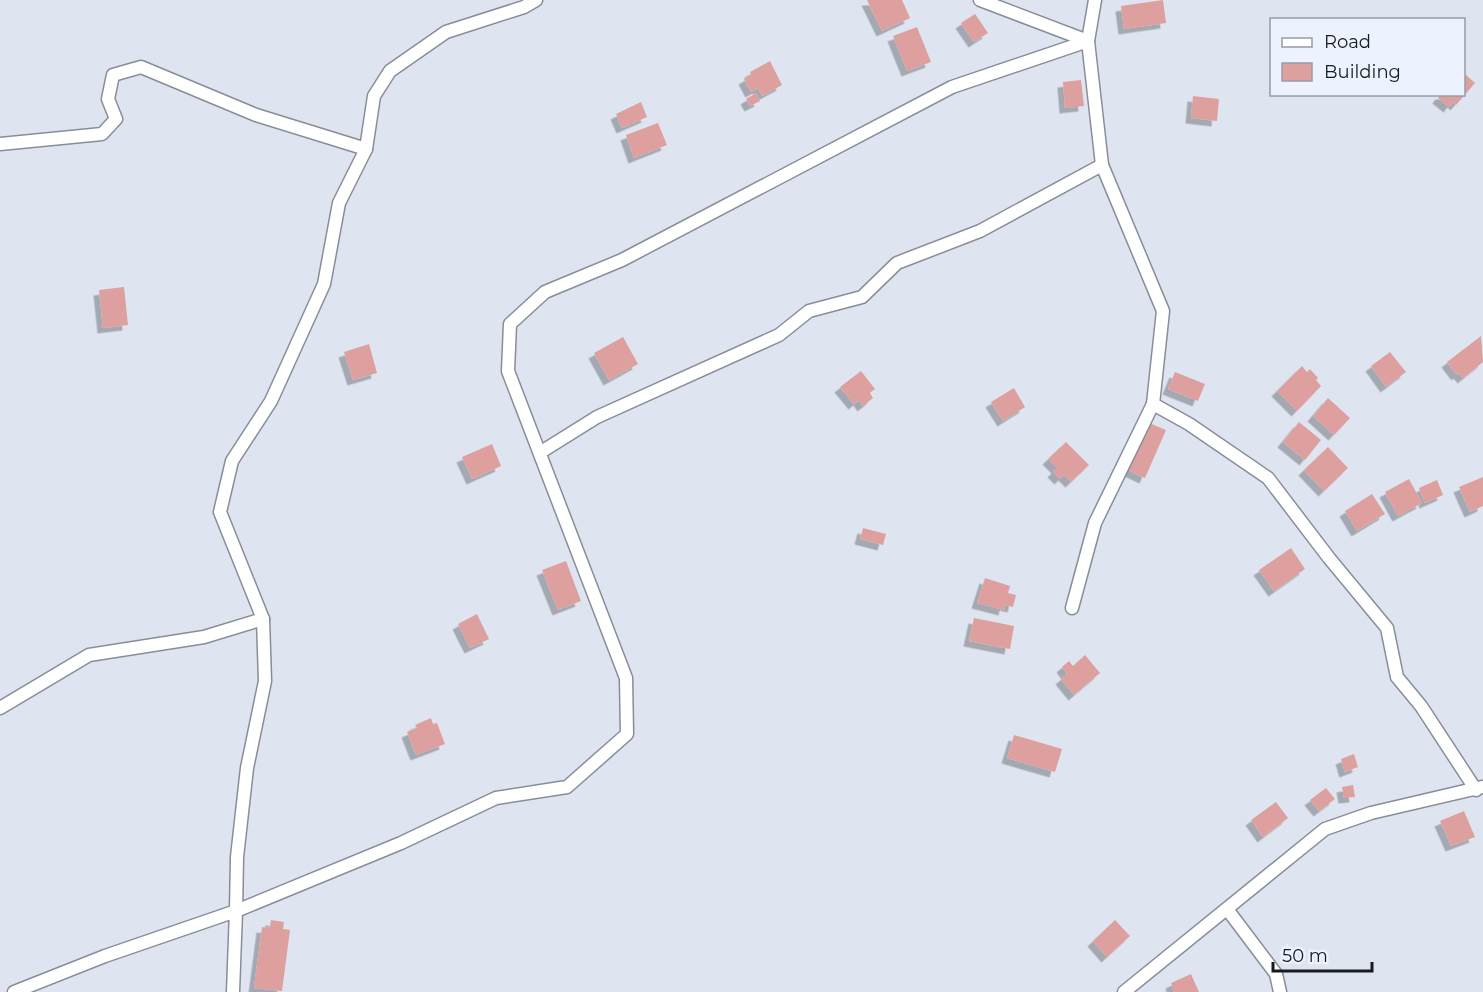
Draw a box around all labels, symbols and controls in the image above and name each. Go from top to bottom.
legend [1270,18,1465,96]
text: Road [1324,31,1371,53]
text: Building [1324,61,1401,83]
scale bar [1273,935,1372,973]
text: 50 m [1282,945,1328,967]

